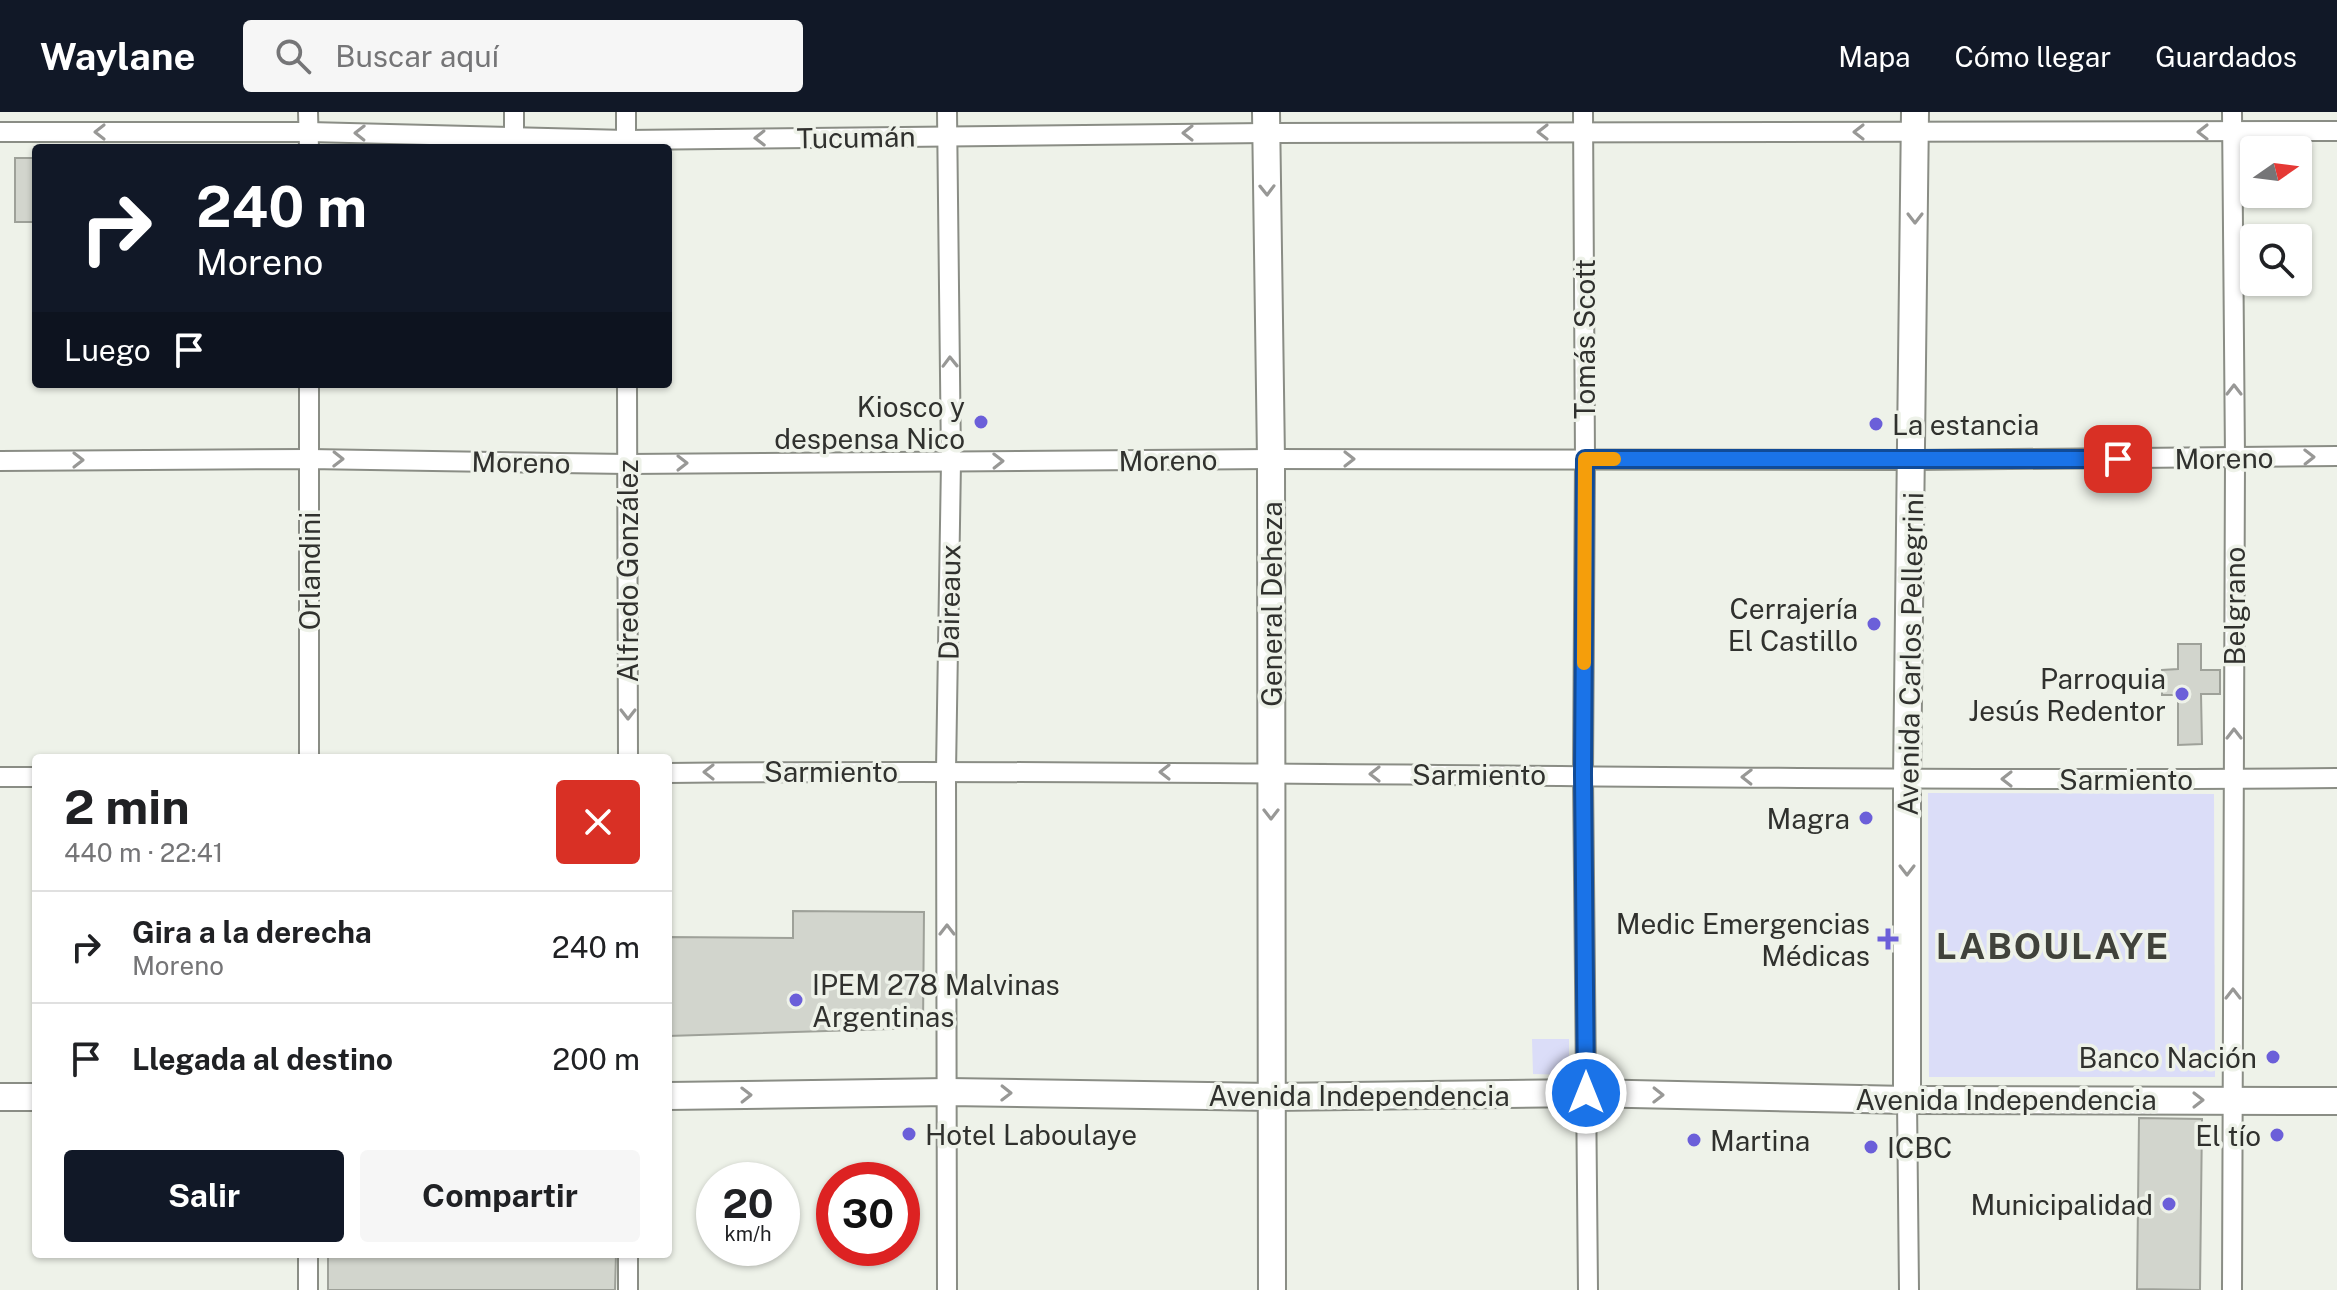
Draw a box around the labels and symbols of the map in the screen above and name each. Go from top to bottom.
street label: Tucumán [796,119,916,155]
one-way arrow [93,123,106,141]
one-way arrow [1536,123,1549,141]
one-way arrow [1852,123,1865,141]
one-way arrow [2196,123,2209,141]
one-way arrow [353,124,366,142]
one-way arrow [1181,124,1194,142]
one-way arrow [753,129,766,147]
north arrow [2240,136,2312,208]
one-way arrow [1258,184,1276,197]
one-way arrow [1906,212,1924,225]
street label: Tomás Scott [1568,259,1601,419]
one-way arrow [941,355,959,368]
one-way arrow [2225,383,2243,396]
place label: Kiosco y despensa Nico [774,390,965,455]
place label: La estancia [1892,408,2039,441]
marker: Kiosco y despensa Nico [972,413,990,431]
marker: La estancia [1867,415,1885,433]
pin [2084,425,2152,493]
street label: Moreno [2174,441,2274,475]
street label: Moreno [1118,443,1218,477]
street label: Moreno [471,445,571,479]
one-way arrow [2303,448,2316,465]
one-way arrow [332,450,345,468]
one-way arrow [1343,450,1356,468]
one-way arrow [72,451,85,469]
one-way arrow [992,452,1005,470]
one-way arrow [676,455,689,472]
street label: Alfredo González [611,460,644,682]
street label: Avenida Carlos Pellegrini [1891,492,1929,816]
street label: General Deheza [1255,501,1288,707]
street label: Orlandini [293,512,326,630]
street label: Daireaux [931,544,967,660]
street label: Belgrano [2218,547,2251,665]
place label: Cerrajería El Castillo [1728,592,1858,657]
marker: Cerrajería El Castillo [1865,615,1883,633]
place label: Parroquia Jesús Redentor [1968,662,2166,727]
marker: Parroquia Jesús Redentor [2173,685,2191,703]
one-way arrow [619,708,637,721]
one-way arrow [2225,727,2243,740]
street label: Sarmiento [764,755,898,788]
street label: Sarmiento [1412,758,1546,791]
one-way arrow [1158,763,1171,781]
street label: Sarmiento [2059,763,2193,796]
one-way arrow [702,764,715,781]
one-way arrow [1368,765,1381,782]
one-way arrow [1740,768,1753,786]
one-way arrow [2000,770,2013,788]
place label: Magra [1766,802,1850,835]
one-way arrow [1262,808,1280,821]
marker: Magra [1857,809,1875,827]
one-way arrow [1898,864,1916,877]
place label: Medic Emergencias Médicas [1616,907,1870,972]
one-way arrow [938,923,956,936]
district label: LABOULAYE [1936,925,2170,967]
marker: Medic Emergencias Médicas [1877,928,1899,950]
place label: IPEM 278 Malvinas Argentinas [812,968,1060,1033]
one-way arrow [2224,987,2242,1000]
marker: IPEM 278 Malvinas Argentinas [787,991,805,1009]
place label: Banco Nación [2079,1041,2257,1074]
marker: Banco Nación [2264,1048,2282,1066]
position arrow [1544,1051,1628,1135]
street label: Avenida Independencia [1208,1079,1510,1112]
street label: Avenida Independencia [1855,1083,2157,1116]
one-way arrow [1000,1084,1013,1101]
one-way arrow [740,1086,753,1104]
one-way arrow [1652,1086,1665,1103]
one-way arrow [2192,1091,2205,1109]
place label: Hotel Laboulaye [925,1118,1137,1151]
place label: El tío [2195,1119,2261,1152]
place label: Martina [1710,1124,1810,1157]
marker: Hotel Laboulaye [900,1125,918,1143]
marker: El tío [2268,1126,2286,1144]
marker: Martina [1685,1131,1703,1149]
place label: ICBC [1887,1131,1952,1164]
marker: ICBC [1862,1138,1880,1156]
speed limit sign: 30 [816,1162,920,1266]
place label: Municipalidad [1970,1188,2153,1221]
marker: Municipalidad [2160,1195,2178,1213]

